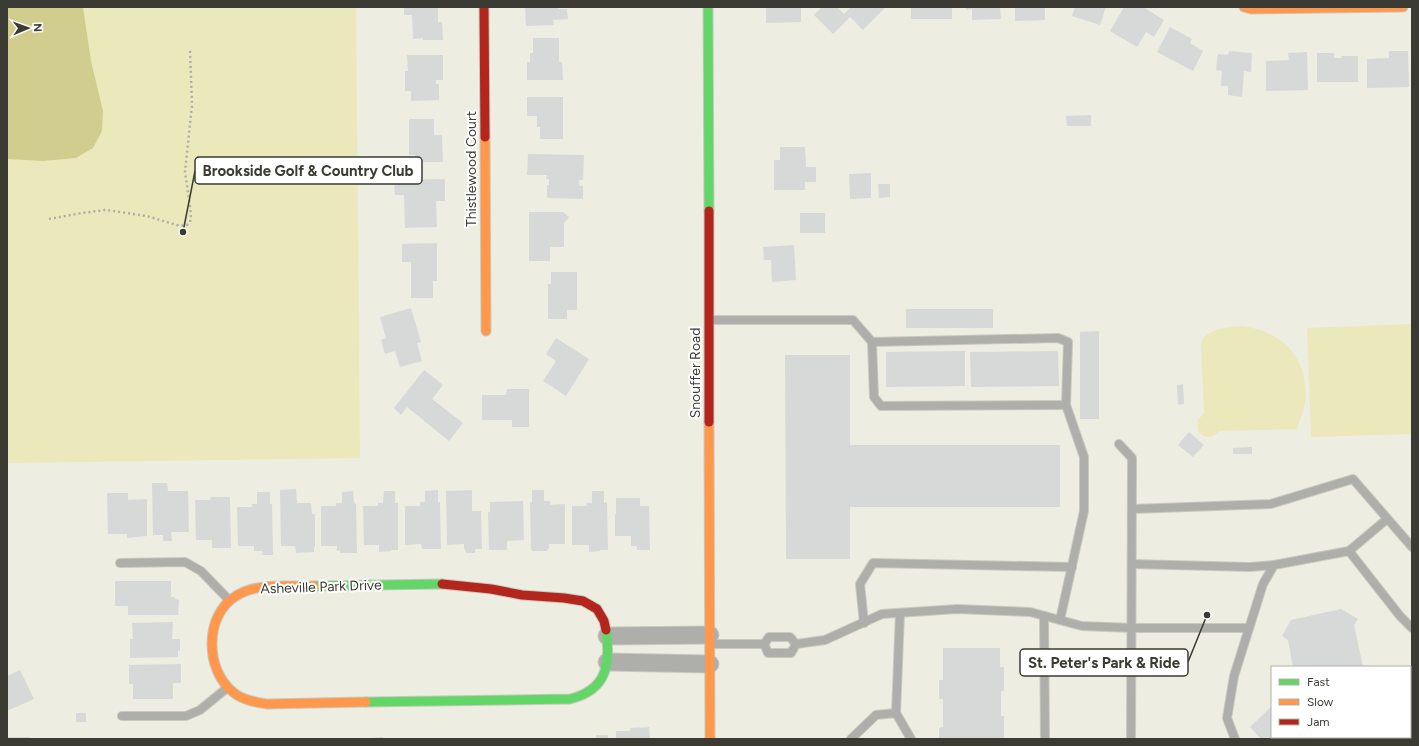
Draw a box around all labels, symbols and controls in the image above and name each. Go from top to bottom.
north arrow [8,8,48,48]
text: N [31,23,44,32]
street label: Thistlewood Court [463,111,480,227]
callout: Brookside Golf & Country Club [195,157,422,184]
text: Brookside Golf & Country Club [203,162,414,180]
street label: Snouffer Road [687,328,704,418]
street label: Asheville Park Drive [260,576,382,598]
callout: St. Peter's Park & Ride [1020,649,1188,676]
text: St. Peter's Park & Ride [1028,654,1181,672]
legend [1271,666,1411,738]
text: Fast [1307,675,1330,689]
text: Slow [1307,695,1334,709]
text: Jam [1307,715,1330,729]

